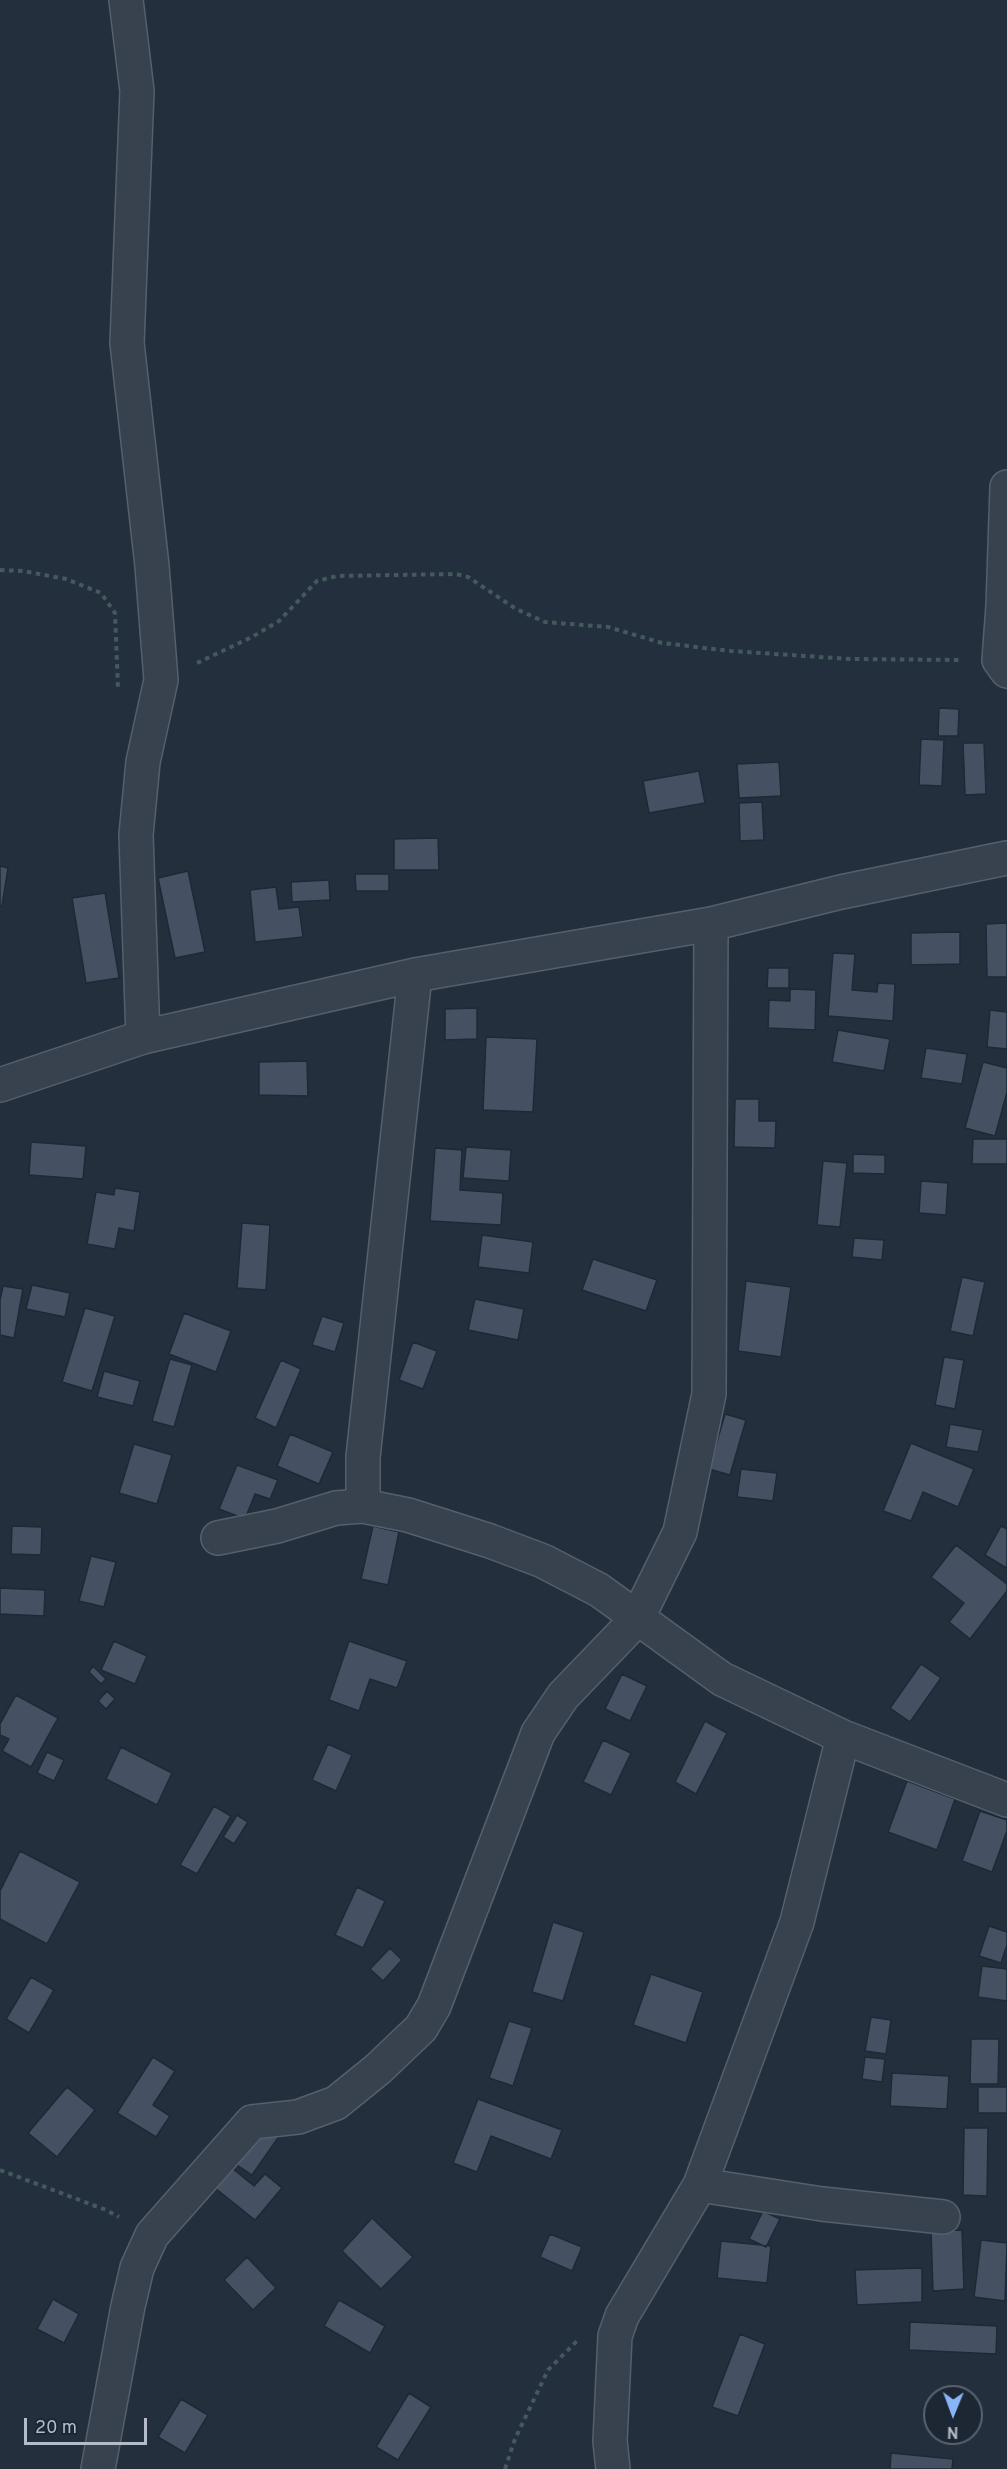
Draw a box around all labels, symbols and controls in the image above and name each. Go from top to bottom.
north arrow [923,2385,983,2445]
scale bar [27,2406,150,2444]
text: 20 m [35,2417,77,2440]
text: N [947,2421,959,2441]

